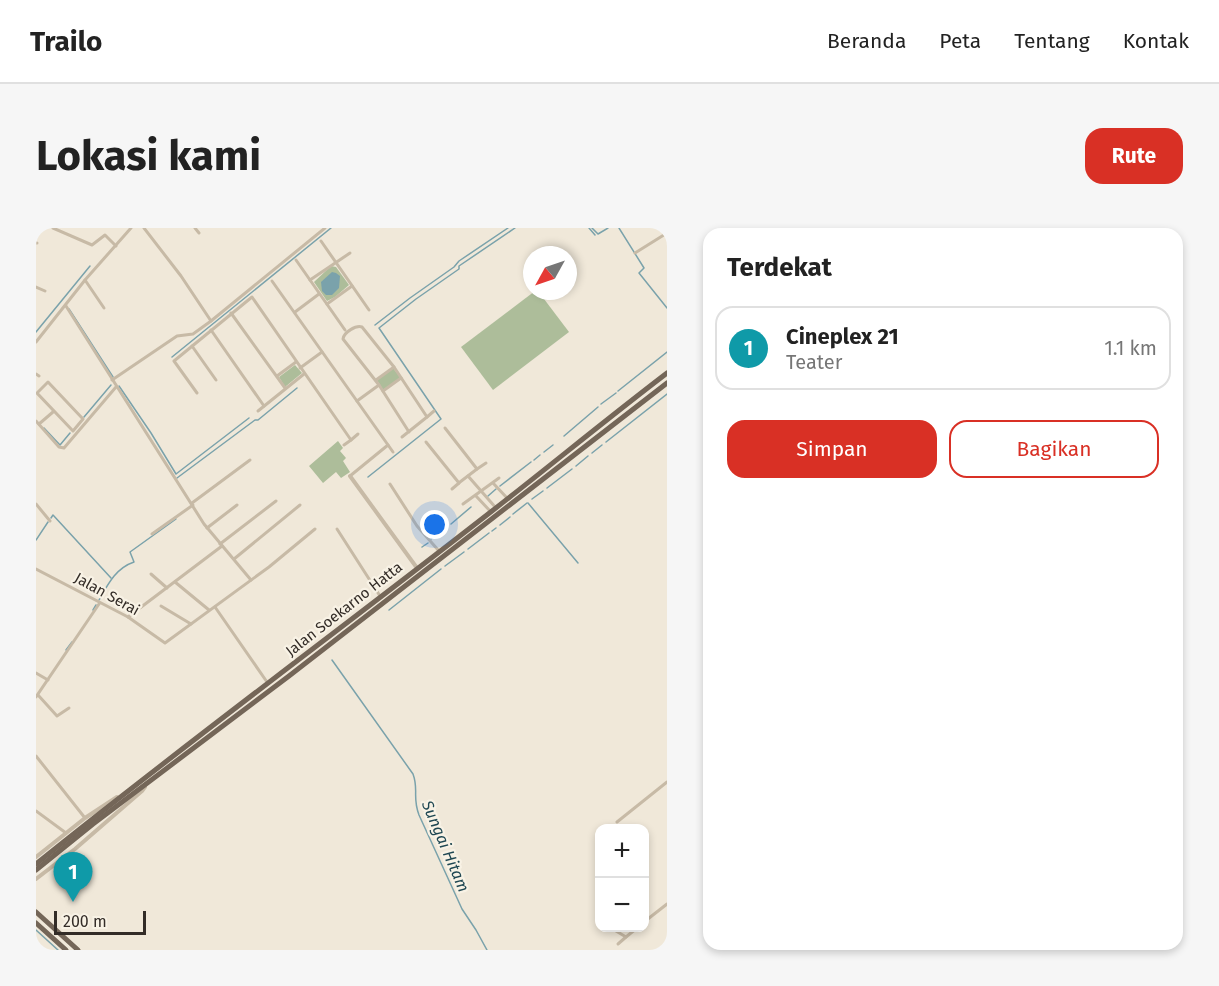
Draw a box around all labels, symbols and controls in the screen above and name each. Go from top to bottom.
text: Trailo [30,25,102,58]
text: Beranda [827,28,906,54]
text: Peta [939,28,981,54]
text: Tentang [1014,28,1090,54]
text: Kontak [1123,28,1189,54]
button: Rute [1085,128,1183,184]
text: Lokasi kami [36,131,261,181]
north arrow [523,246,577,300]
text: Terdekat [727,252,832,283]
text: Cineplex 21 [786,323,899,350]
text: 1 [744,336,753,360]
text: 1.1 km [1104,336,1157,360]
text: Teater [786,350,842,374]
button: Simpan [727,420,937,478]
button: Bagikan [949,420,1159,478]
your location [420,510,449,539]
street label: Jalan Soekarno Hatta [282,558,406,660]
street label: Jalan Serai [71,569,143,619]
water label: Sungai Hitam [417,797,473,895]
map controls [595,824,649,932]
button: + [595,824,649,878]
pin: 1 [54,852,93,902]
button: − [595,878,649,932]
scale bar [54,908,146,936]
text: 200 m [63,912,107,931]

